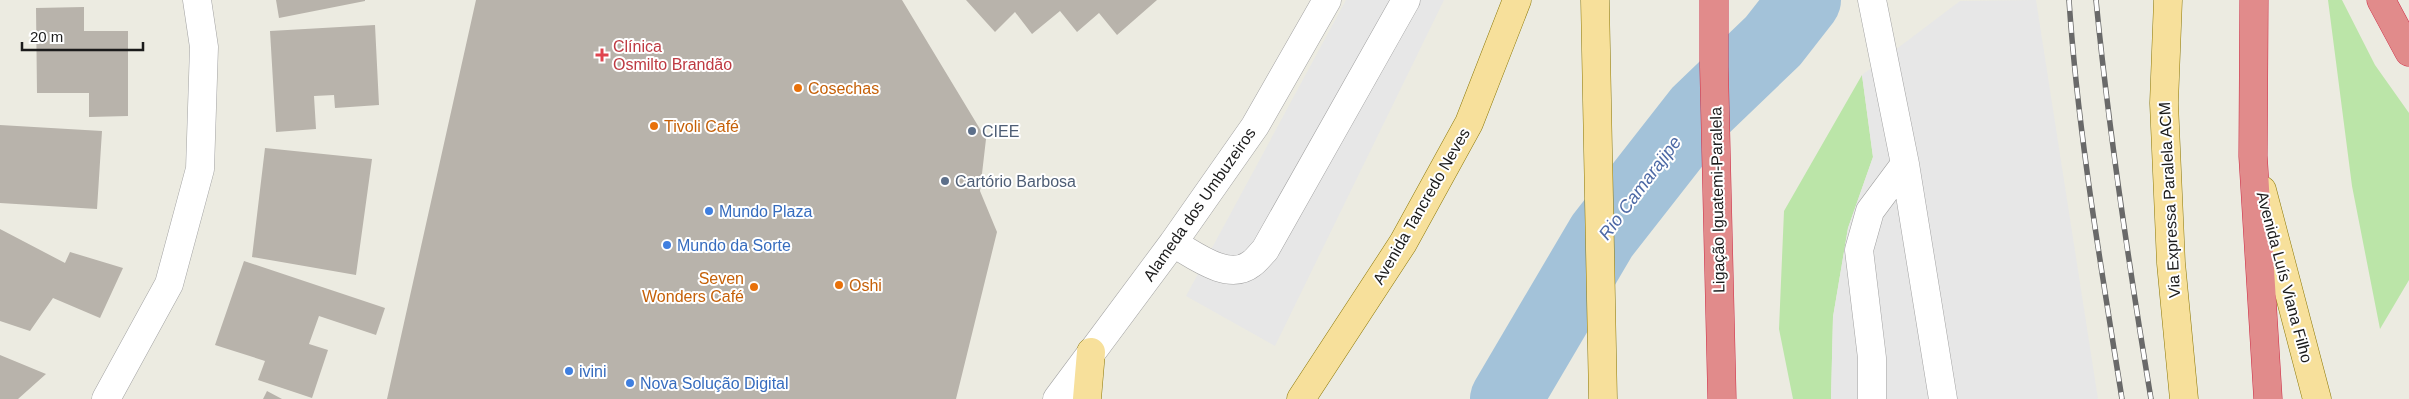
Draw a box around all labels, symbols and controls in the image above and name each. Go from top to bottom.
scale bar [22,20,144,52]
text: 20 m [30,28,63,45]
place label: Clínica Osmilto Brandão [613,38,732,73]
marker: Clínica Osmilto Brandão [595,48,609,62]
place label: Cosechas [808,80,879,97]
marker: Cosechas [792,82,804,94]
street label: Via Expressa Paralela ACM [2156,102,2183,298]
street label: Ligação Iguatemi-Paralela [1707,107,1728,293]
place label: Tivoli Café [664,118,739,135]
marker: Tivoli Café [648,120,660,132]
place label: CIEE [982,123,1019,140]
street label: Alameda dos Umbuzeiros [1140,124,1259,284]
marker: CIEE [966,125,978,137]
street label: Avenida Tancredo Neves [1370,125,1473,287]
water label: Rio Camarajipe [1595,132,1685,244]
place label: Cartório Barbosa [955,173,1076,190]
marker: Cartório Barbosa [939,175,951,187]
street label: Avenida Luís Viana Filho [2253,190,2316,365]
place label: Mundo Plaza [719,203,812,220]
marker: Mundo Plaza [703,205,715,217]
place label: Mundo da Sorte [677,237,791,254]
marker: Mundo da Sorte [661,239,673,251]
place label: Seven Wonders Café [642,270,744,305]
place label: Oshi [849,277,882,294]
marker: Oshi [833,279,845,291]
marker: Seven Wonders Café [748,281,760,293]
place label: ivini [579,363,607,380]
marker: ivini [563,365,575,377]
place label: Nova Solução Digital [640,375,789,392]
marker: Nova Solução Digital [624,377,636,389]

